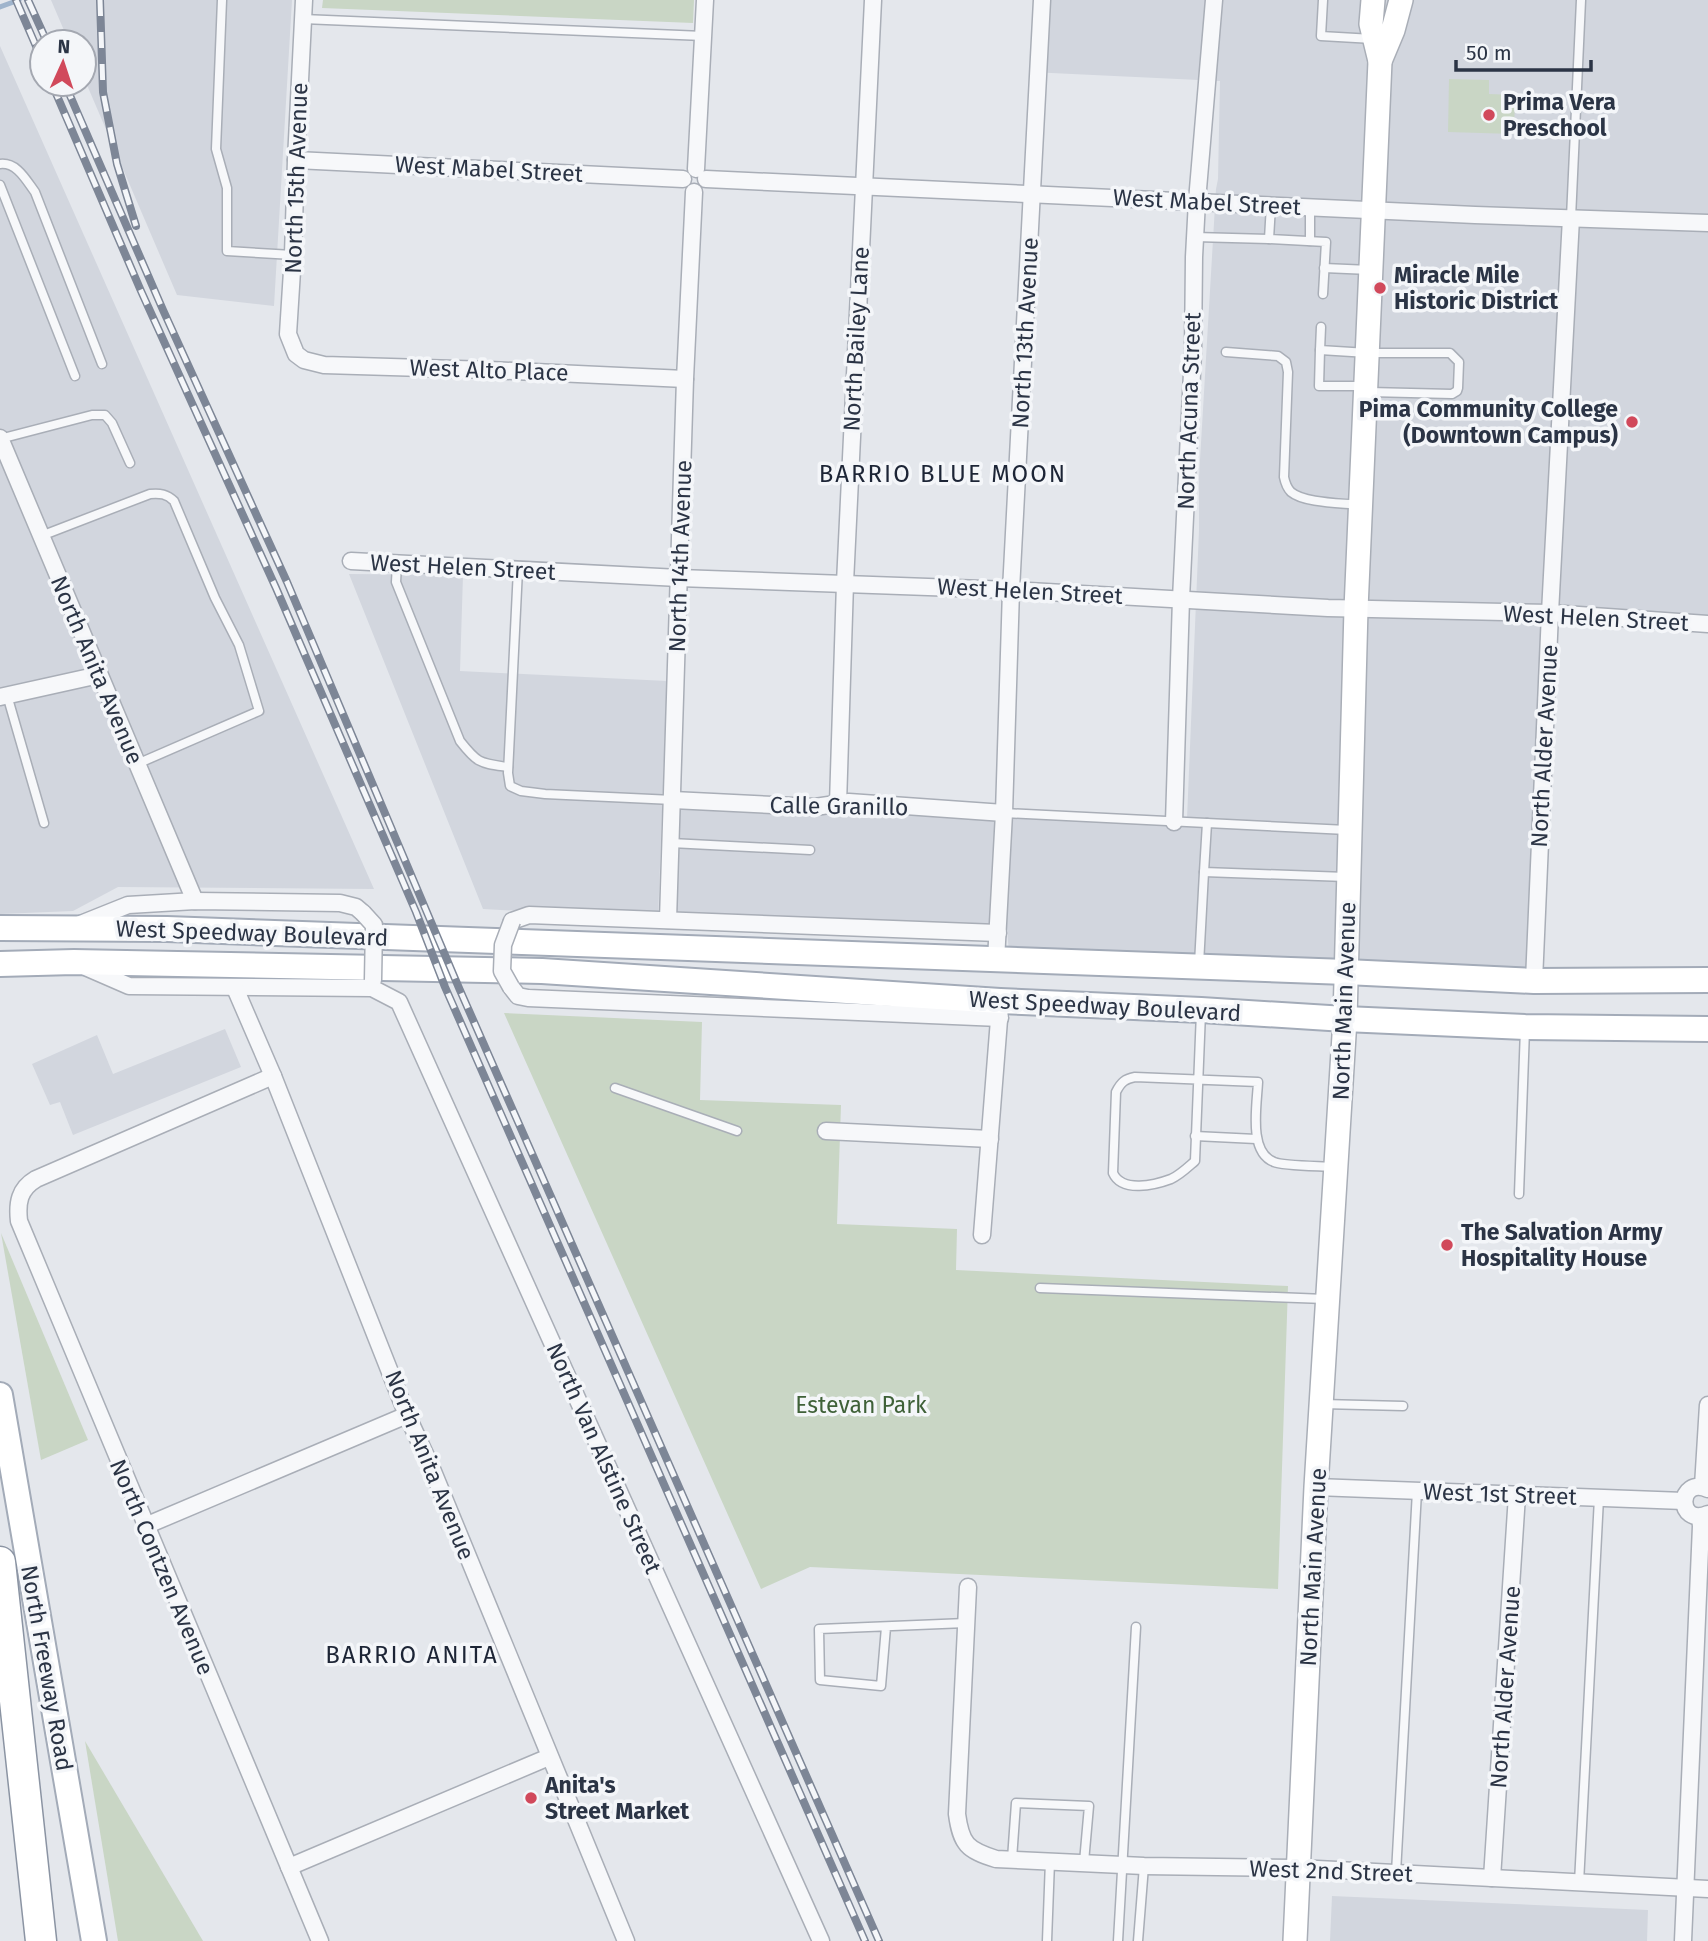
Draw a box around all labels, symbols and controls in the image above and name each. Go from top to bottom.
north arrow [28,28,98,98]
scale bar [1456,28,1591,72]
text: N [57,35,71,58]
text: 50 m [1466,40,1512,66]
street label: North 15th Avenue [279,82,313,274]
place label: Prima Vera Preschool [1503,88,1616,142]
marker: Prima Vera Preschool [1481,107,1497,123]
street label: West Mabel Street [394,150,584,188]
street label: West Mabel Street [1112,183,1302,221]
street label: North 13th Avenue [1006,237,1044,429]
street label: North Bailey Lane [837,246,875,432]
place label: Miracle Mile Historic District [1394,261,1559,315]
marker: Miracle Mile Historic District [1372,280,1388,296]
street label: North Acuna Street [1172,311,1206,510]
street label: West Alto Place [409,353,569,387]
place label: Pima Community College (Downtown Campus) [1359,395,1619,449]
marker: Pima Community College (Downtown Campus) [1624,414,1640,430]
street label: North 14th Avenue [663,459,697,653]
district label: BARRIO BLUE MOON [819,460,1067,488]
street label: West Helen Street [370,548,557,586]
street label: North Anita Avenue [45,572,149,768]
street label: West Helen Street [937,572,1124,610]
street label: West Helen Street [1503,599,1690,637]
street label: North Alder Avenue [1525,644,1563,848]
street label: Calle Granillo [769,791,909,821]
street label: North Main Avenue [1327,901,1361,1101]
street label: West Speedway Boulevard [115,914,389,952]
street label: West Speedway Boulevard [968,985,1242,1027]
place label: The Salvation Army Hospitality House [1461,1218,1663,1272]
marker: The Salvation Army Hospitality House [1439,1237,1455,1253]
street label: North Van Alstine Street [540,1338,668,1578]
street label: North Anita Avenue [379,1366,481,1564]
park label: Estevan Park [795,1391,927,1419]
street label: North Contzen Avenue [104,1455,220,1679]
street label: North Main Avenue [1294,1467,1332,1667]
street label: West 1st Street [1423,1477,1578,1511]
street label: North Freeway Road [15,1563,79,1773]
street label: North Alder Avenue [1484,1585,1526,1789]
district label: BARRIO ANITA [325,1641,499,1669]
place label: Anita's Street Market [544,1771,690,1825]
marker: Anita's Street Market [523,1790,539,1806]
street label: West 2nd Street [1249,1854,1414,1888]

